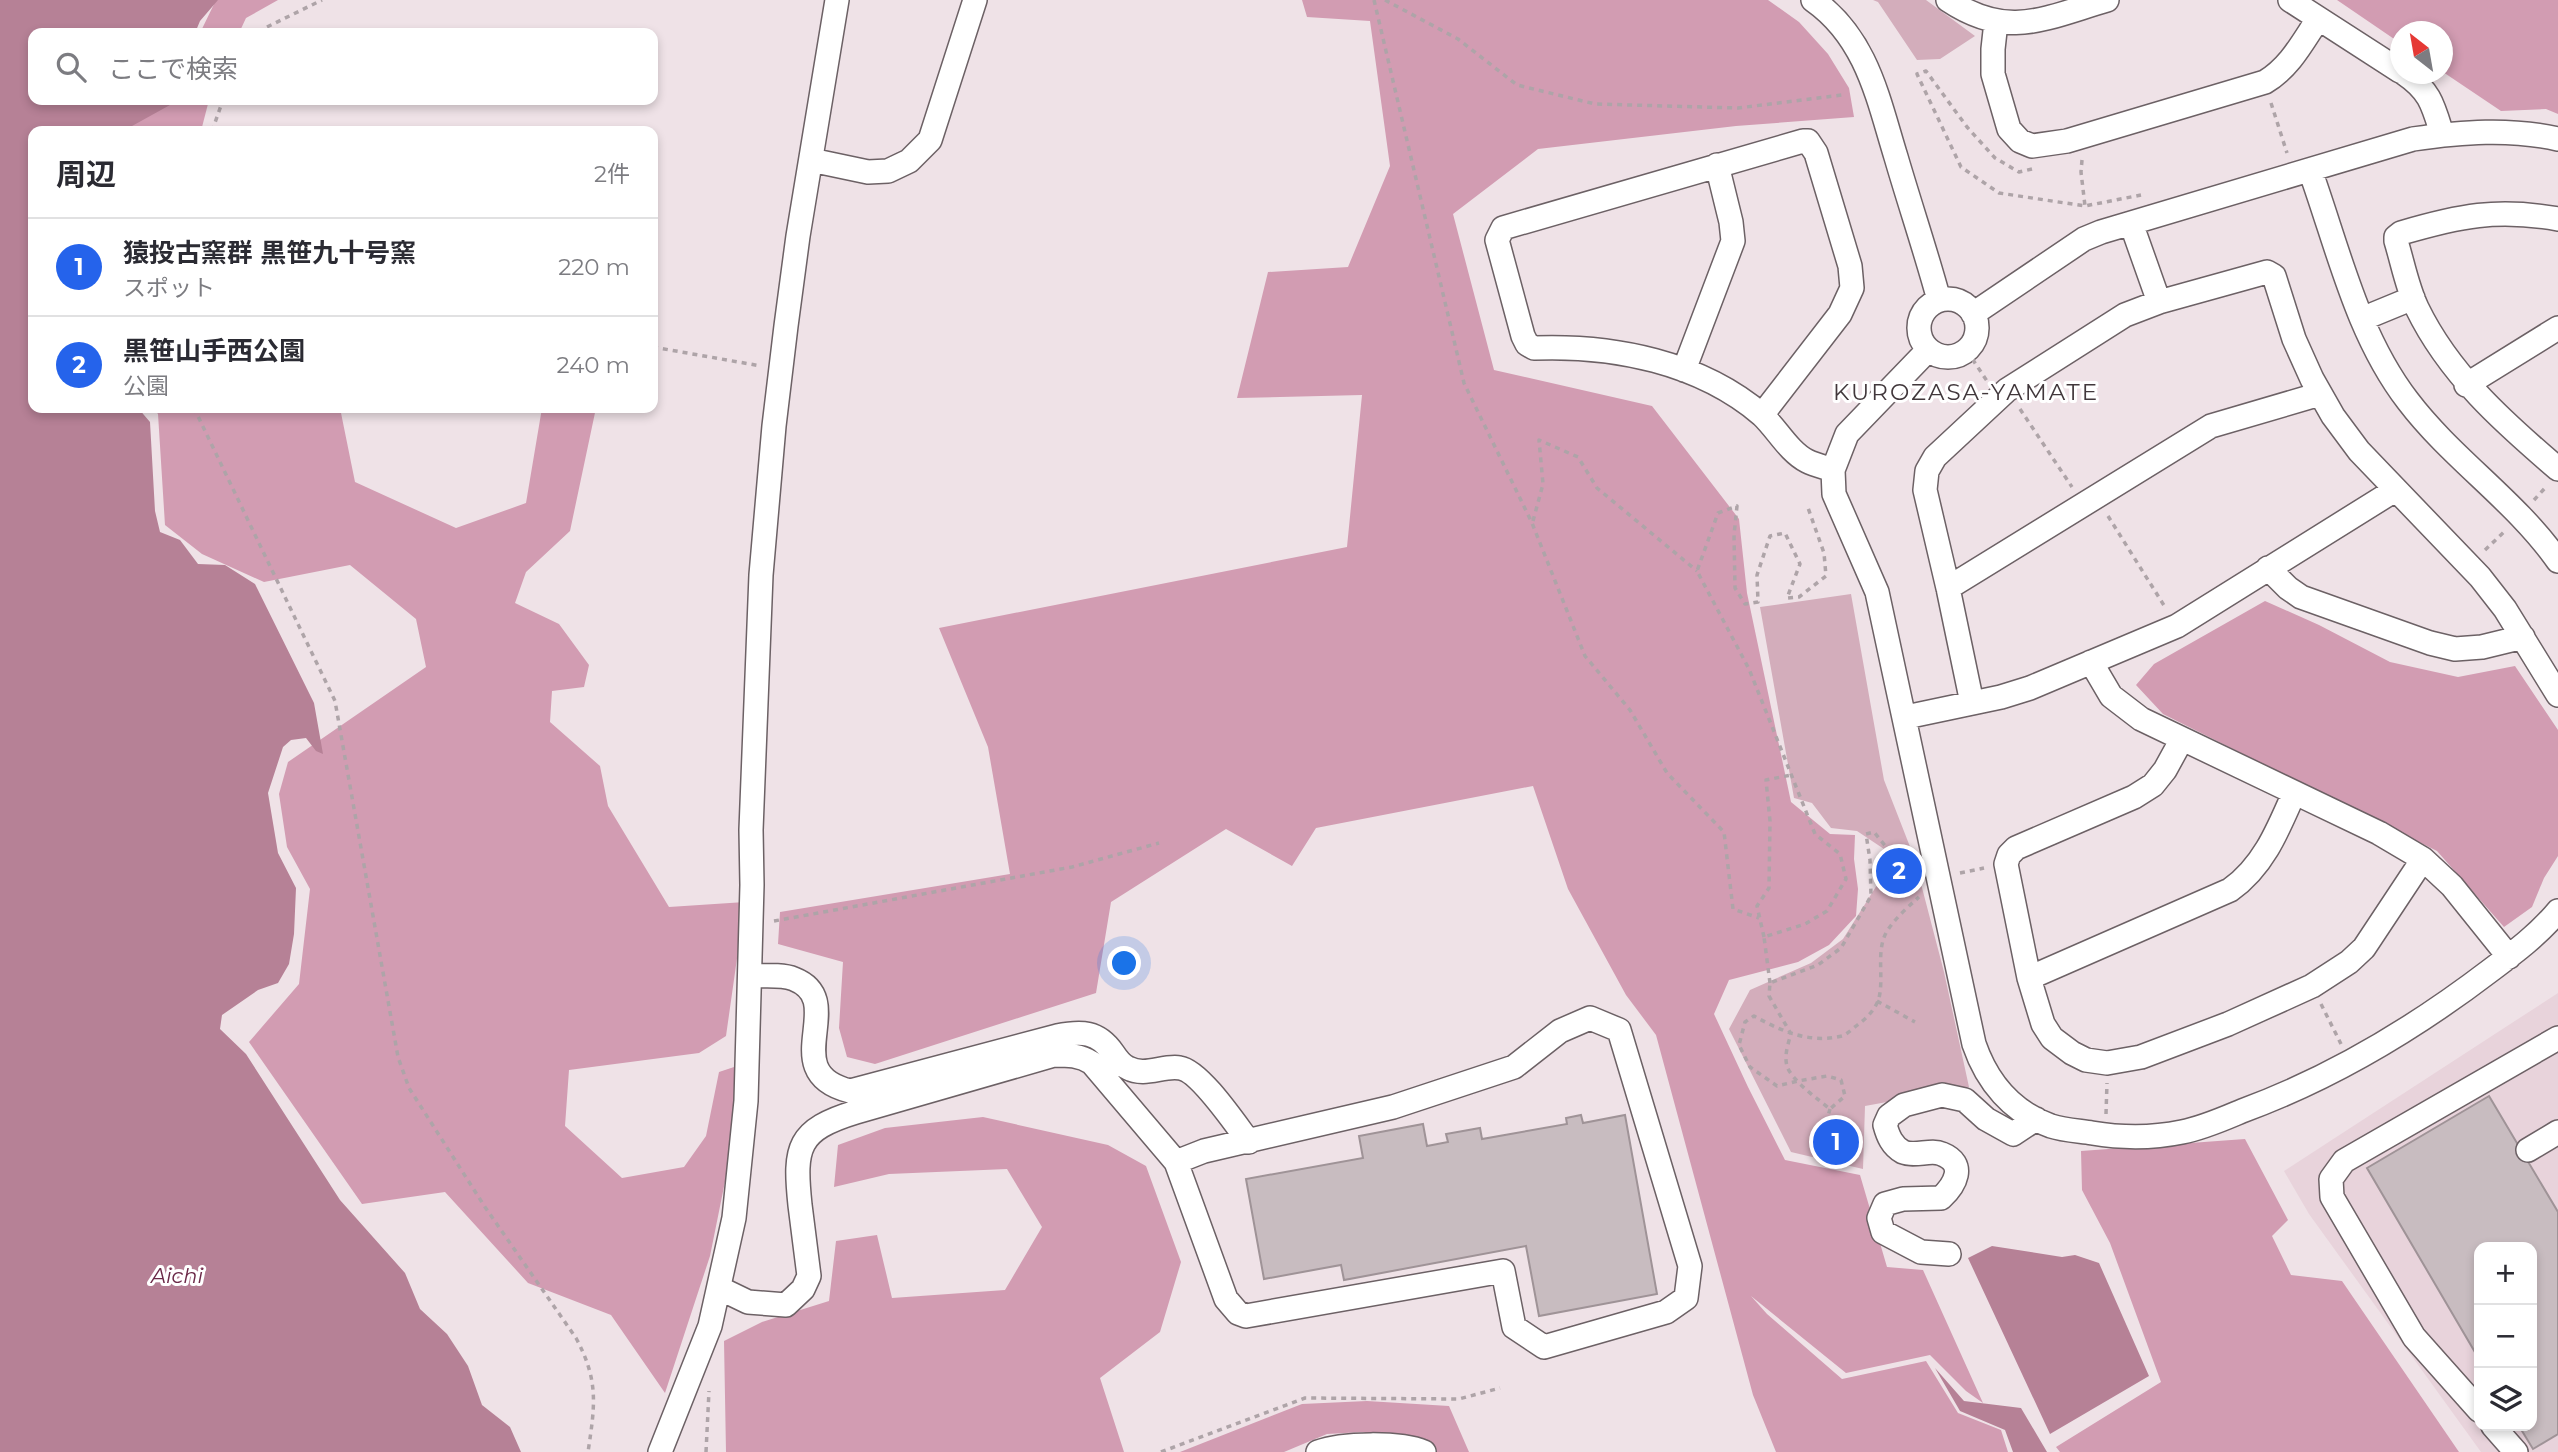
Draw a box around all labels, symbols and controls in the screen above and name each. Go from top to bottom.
north arrow [2390,21,2453,84]
search box [28,28,658,105]
icon: search [52,48,90,86]
text: ここで検索 [108,53,238,85]
text: 周辺 [56,156,116,193]
text: 2件 [594,160,630,188]
text: 猿投古窯群 黒笹九十号窯 [123,237,416,269]
text: 1 [74,253,84,281]
text: 220 m [558,253,630,281]
text: スポット [123,274,215,302]
text: 黒笹山手西公園 [123,335,305,367]
text: 2 [72,351,86,379]
text: 240 m [557,351,630,379]
text: 公園 [123,372,169,400]
district label: KUROZASA-YAMATE [1833,378,2099,406]
pin: 2 [1876,845,1922,897]
your location [1107,946,1141,980]
pin: 1 [1813,1116,1859,1168]
map controls [2474,1242,2537,1431]
button: + [2474,1242,2537,1305]
water label: Aichi [149,1263,203,1288]
button: − [2474,1305,2537,1368]
button: layers [2474,1368,2537,1431]

